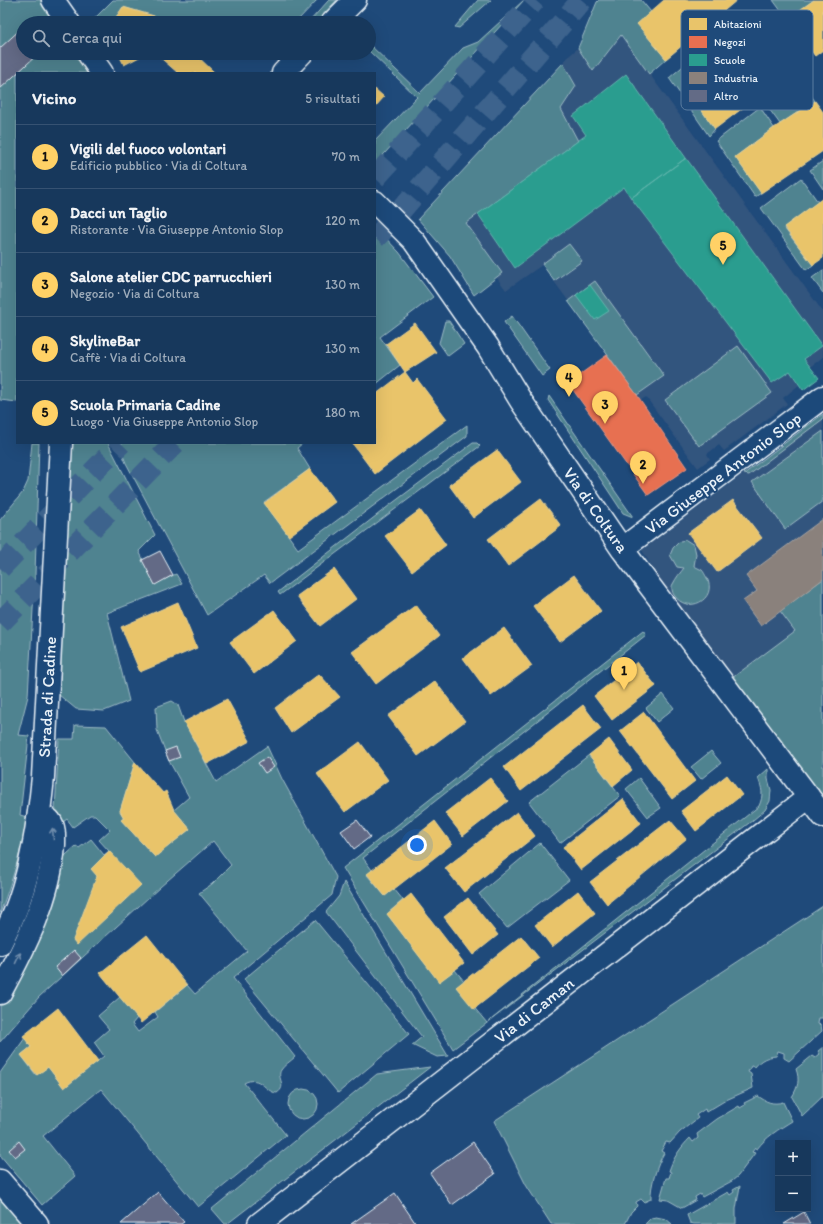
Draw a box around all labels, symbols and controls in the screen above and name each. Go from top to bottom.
legend [681,10,813,110]
search box [16,16,376,60]
text: Abitazioni [714,18,762,31]
icon: search [30,27,52,49]
text: Cerca qui [62,29,122,47]
text: Negozi [714,36,746,49]
text: Scuole [714,54,745,67]
text: Industria [714,72,758,85]
text: Vicino [32,88,76,108]
text: Altro [714,90,739,103]
text: 5 risultati [305,91,360,106]
text: Vigili del fuoco volontari [70,140,226,158]
text: 1 [42,149,48,164]
text: 70 m [332,149,360,164]
text: Edificio pubblico · Via di Coltura [70,158,247,173]
text: Dacci un Taglio [70,204,167,222]
text: 2 [42,213,48,228]
text: 120 m [325,213,360,228]
text: Ristorante · Via Giuseppe Antonio Slop [70,222,283,237]
pin: 5 [710,232,736,265]
text: Salone atelier CDC parrucchieri [70,268,272,286]
text: 3 [41,277,49,292]
text: 130 m [325,277,360,292]
text: Negozio · Via di Coltura [70,286,199,301]
text: SkylineBar [70,332,140,350]
text: 4 [41,341,49,356]
text: 130 m [325,341,360,356]
text: Caffè · Via di Coltura [70,350,186,365]
pin: 4 [556,364,582,397]
pin: 3 [592,391,618,424]
text: Scuola Primaria Cadine [70,396,220,414]
text: 5 [42,405,48,420]
text: 180 m [325,405,360,420]
street label: Via Giuseppe Antonio Slop [641,408,805,538]
text: Luogo · Via Giuseppe Antonio Slop [70,414,258,429]
pin: 2 [630,451,656,484]
street label: Via di Coltura [559,463,633,557]
street label: Strada di Cadine [34,636,60,758]
pin: 1 [611,657,637,690]
one-way arrow [50,828,57,841]
your location [407,835,427,855]
one-way arrow [15,953,22,965]
street label: Via di Caman [490,972,578,1047]
map controls [775,1140,811,1212]
button: + [775,1140,811,1176]
button: − [775,1176,811,1212]

